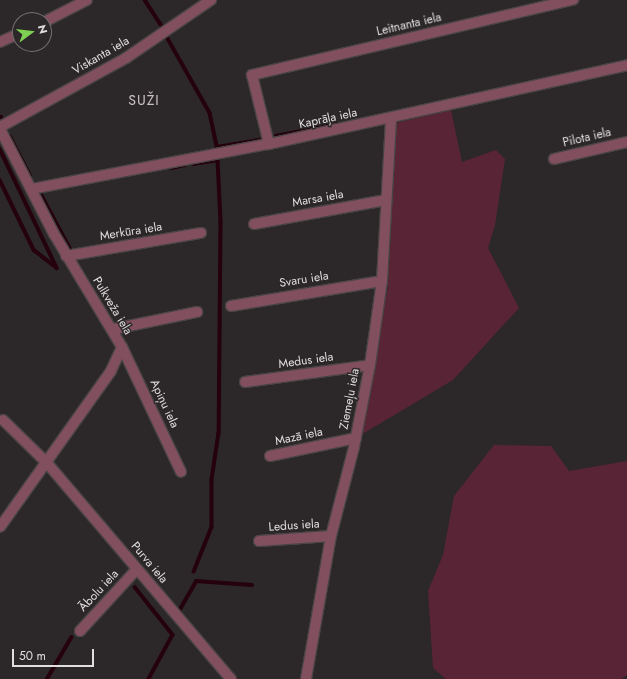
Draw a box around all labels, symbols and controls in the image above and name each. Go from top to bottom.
street label: Leitnanta iela [375,11,443,39]
north arrow [12,12,52,52]
text: N [34,23,51,35]
street label: Viskanta iela [70,34,132,78]
district label: SUŽI [128,92,160,108]
street label: Kaprāļa iela [298,106,358,132]
street label: Pilota iela [561,125,613,151]
street label: Marsa iela [291,187,345,211]
street label: Merkūra iela [99,220,163,244]
street label: Svaru iela [278,269,330,291]
street label: Pulkveža iela [89,274,135,338]
street label: Medus iela [278,350,334,372]
street label: Ziemeļu iela [337,367,363,431]
street label: Apiņu iela [147,377,181,431]
street label: Mazā iela [274,425,324,449]
street label: Ledus iela [268,517,320,535]
street label: Purva iela [128,539,170,587]
street label: Ābolu iela [76,567,122,615]
scale bar [14,641,96,667]
text: 50 m [19,647,46,665]

